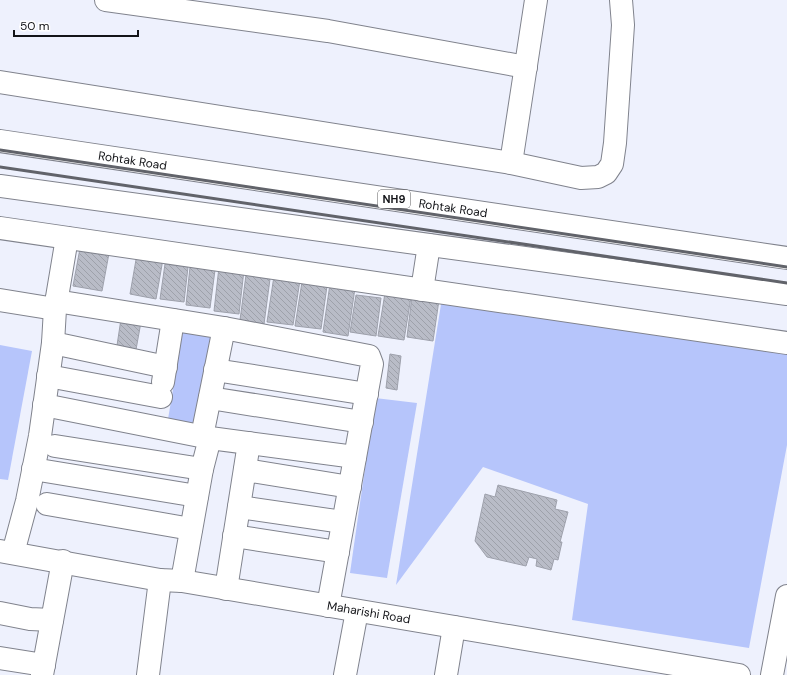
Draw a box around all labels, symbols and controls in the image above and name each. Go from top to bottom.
scale bar [14,12,138,38]
text: 50 m [20,18,49,34]
street label: Rohtak Road [97,148,168,174]
road number: NH9 [378,190,410,208]
street label: Rohtak Road [418,195,488,221]
street label: Maharishi Road [326,598,412,627]

